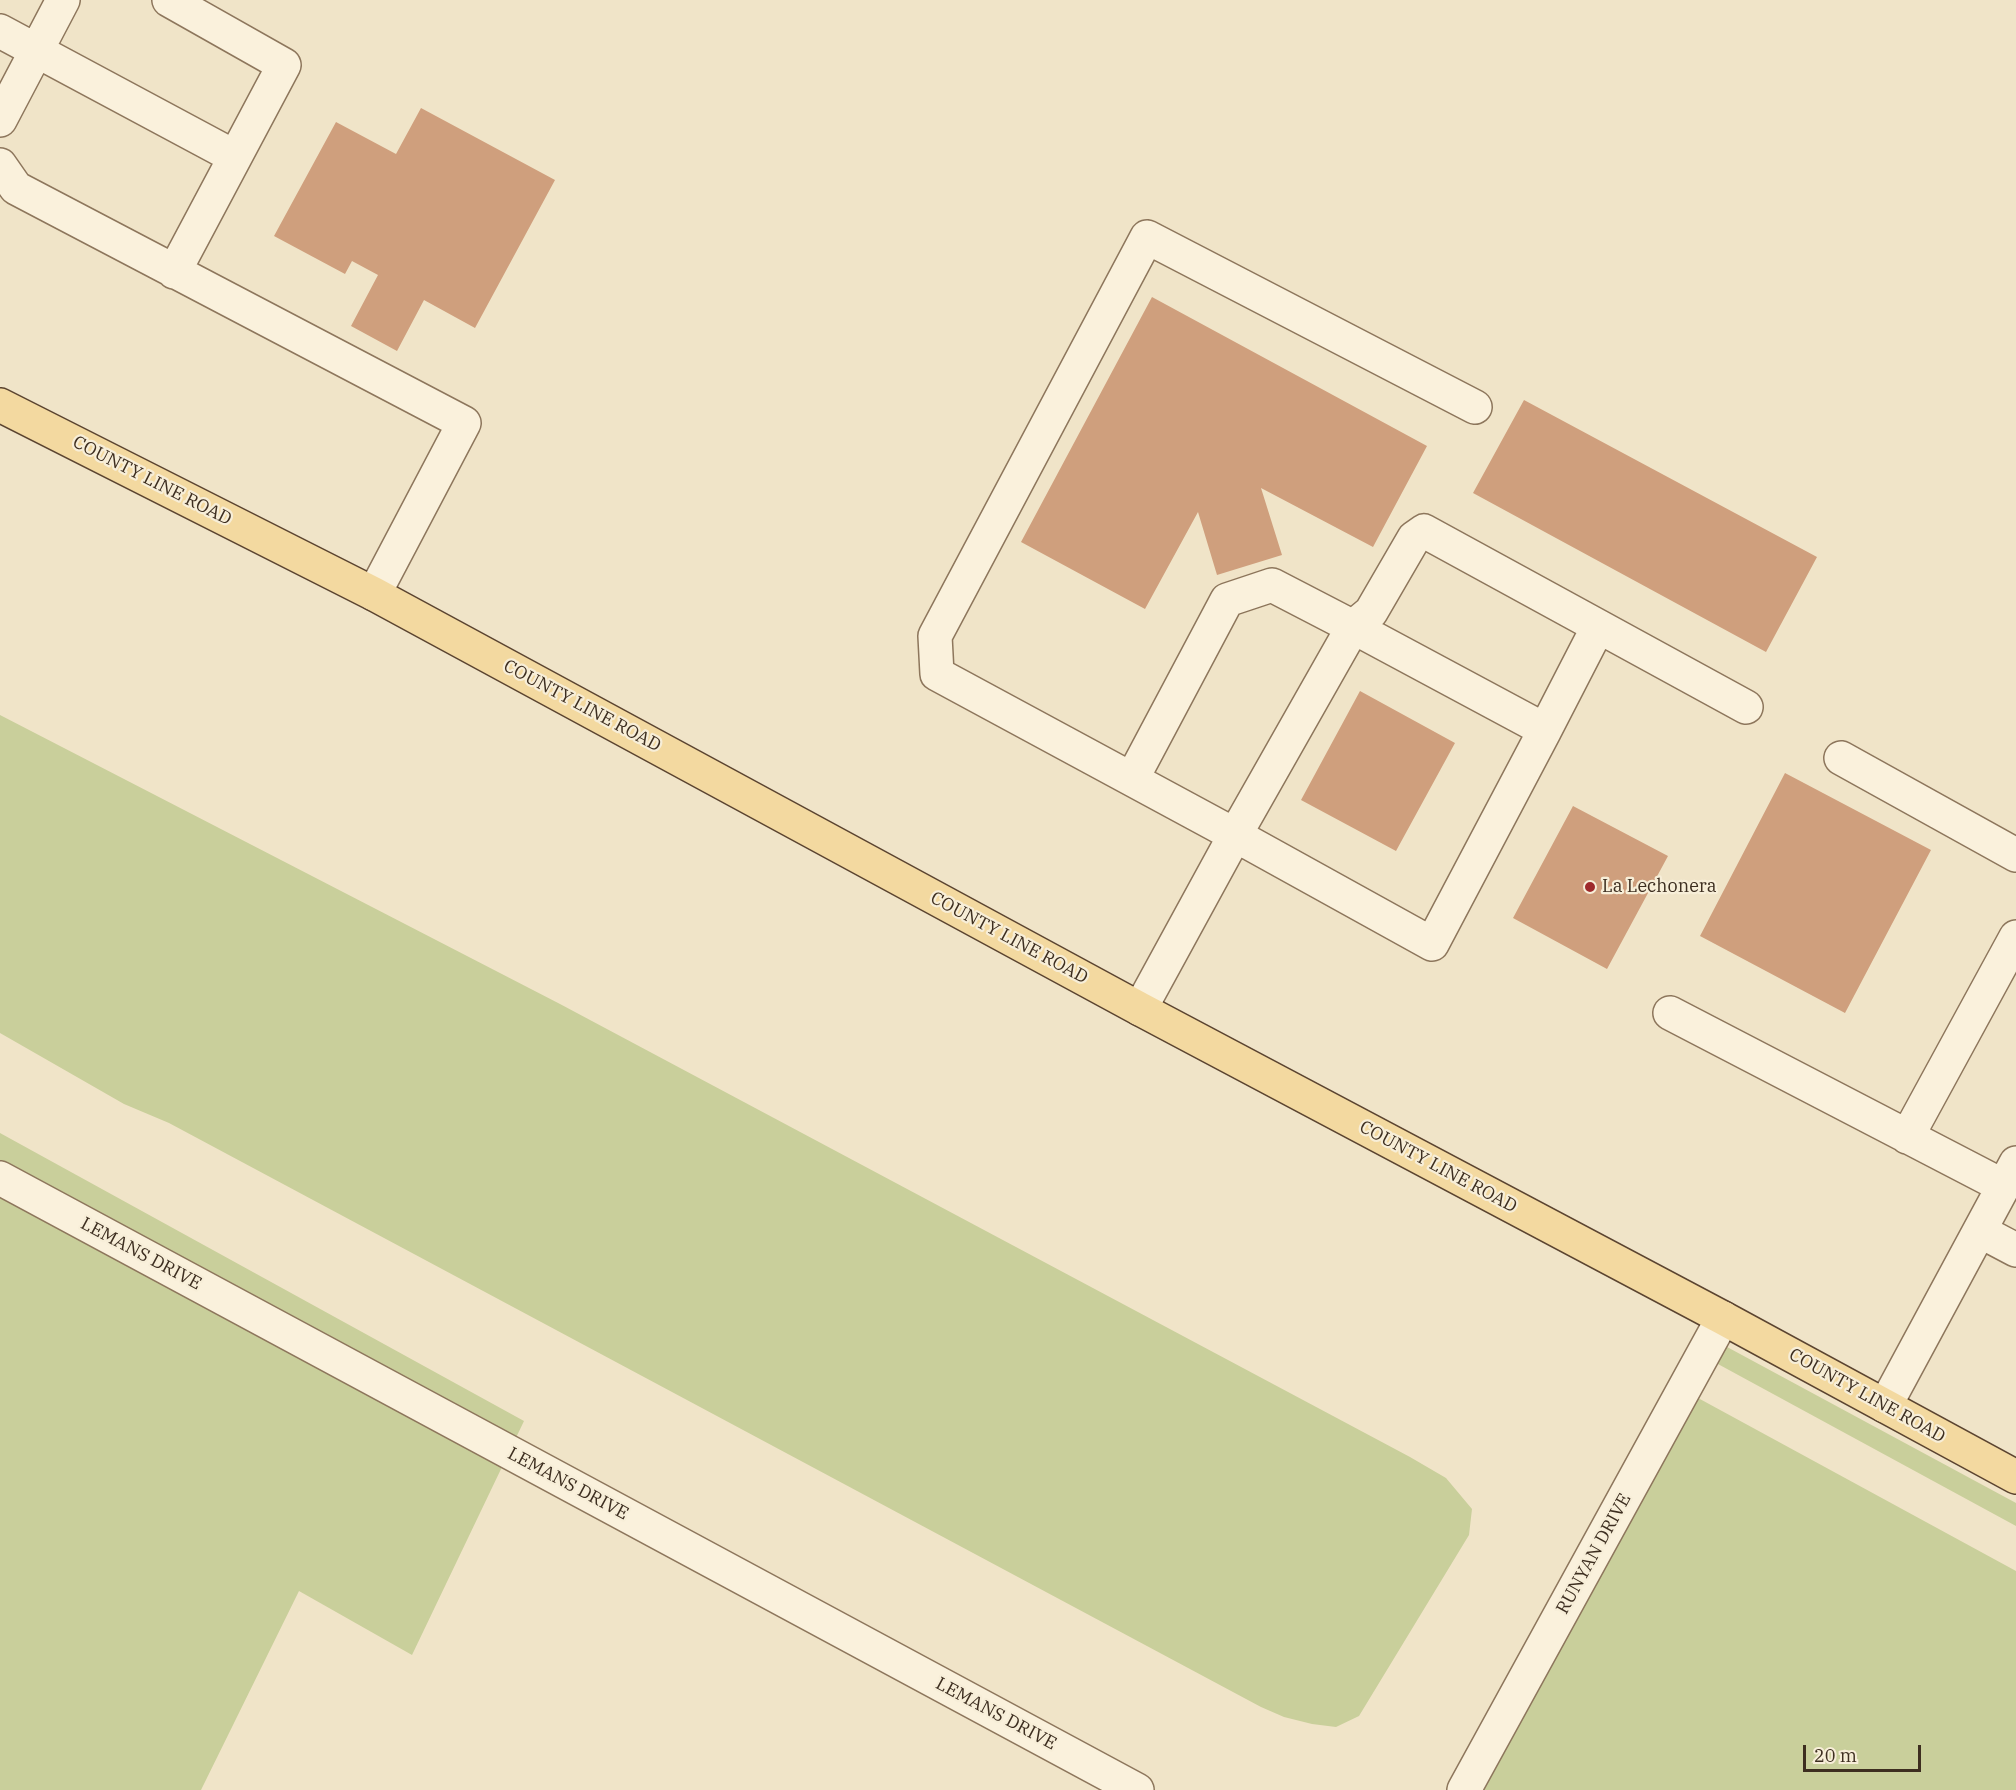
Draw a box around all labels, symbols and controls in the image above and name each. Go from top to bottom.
street label: COUNTY LINE ROAD [69,432,235,530]
street label: COUNTY LINE ROAD [500,655,664,757]
place label: La Lechonera [1602,876,1717,898]
marker: La Lechonera [1583,880,1597,894]
street label: COUNTY LINE ROAD [927,887,1091,989]
street label: COUNTY LINE ROAD [1356,1116,1520,1218]
street label: LEMANS DRIVE [77,1213,205,1295]
street label: COUNTY LINE ROAD [1785,1344,1949,1448]
street label: LEMANS DRIVE [504,1443,632,1525]
street label: RUNYAN DRIVE [1552,1490,1636,1618]
street label: LEMANS DRIVE [932,1673,1060,1755]
scale bar [1806,1733,1924,1771]
text: 20 m [1814,1744,1857,1767]

